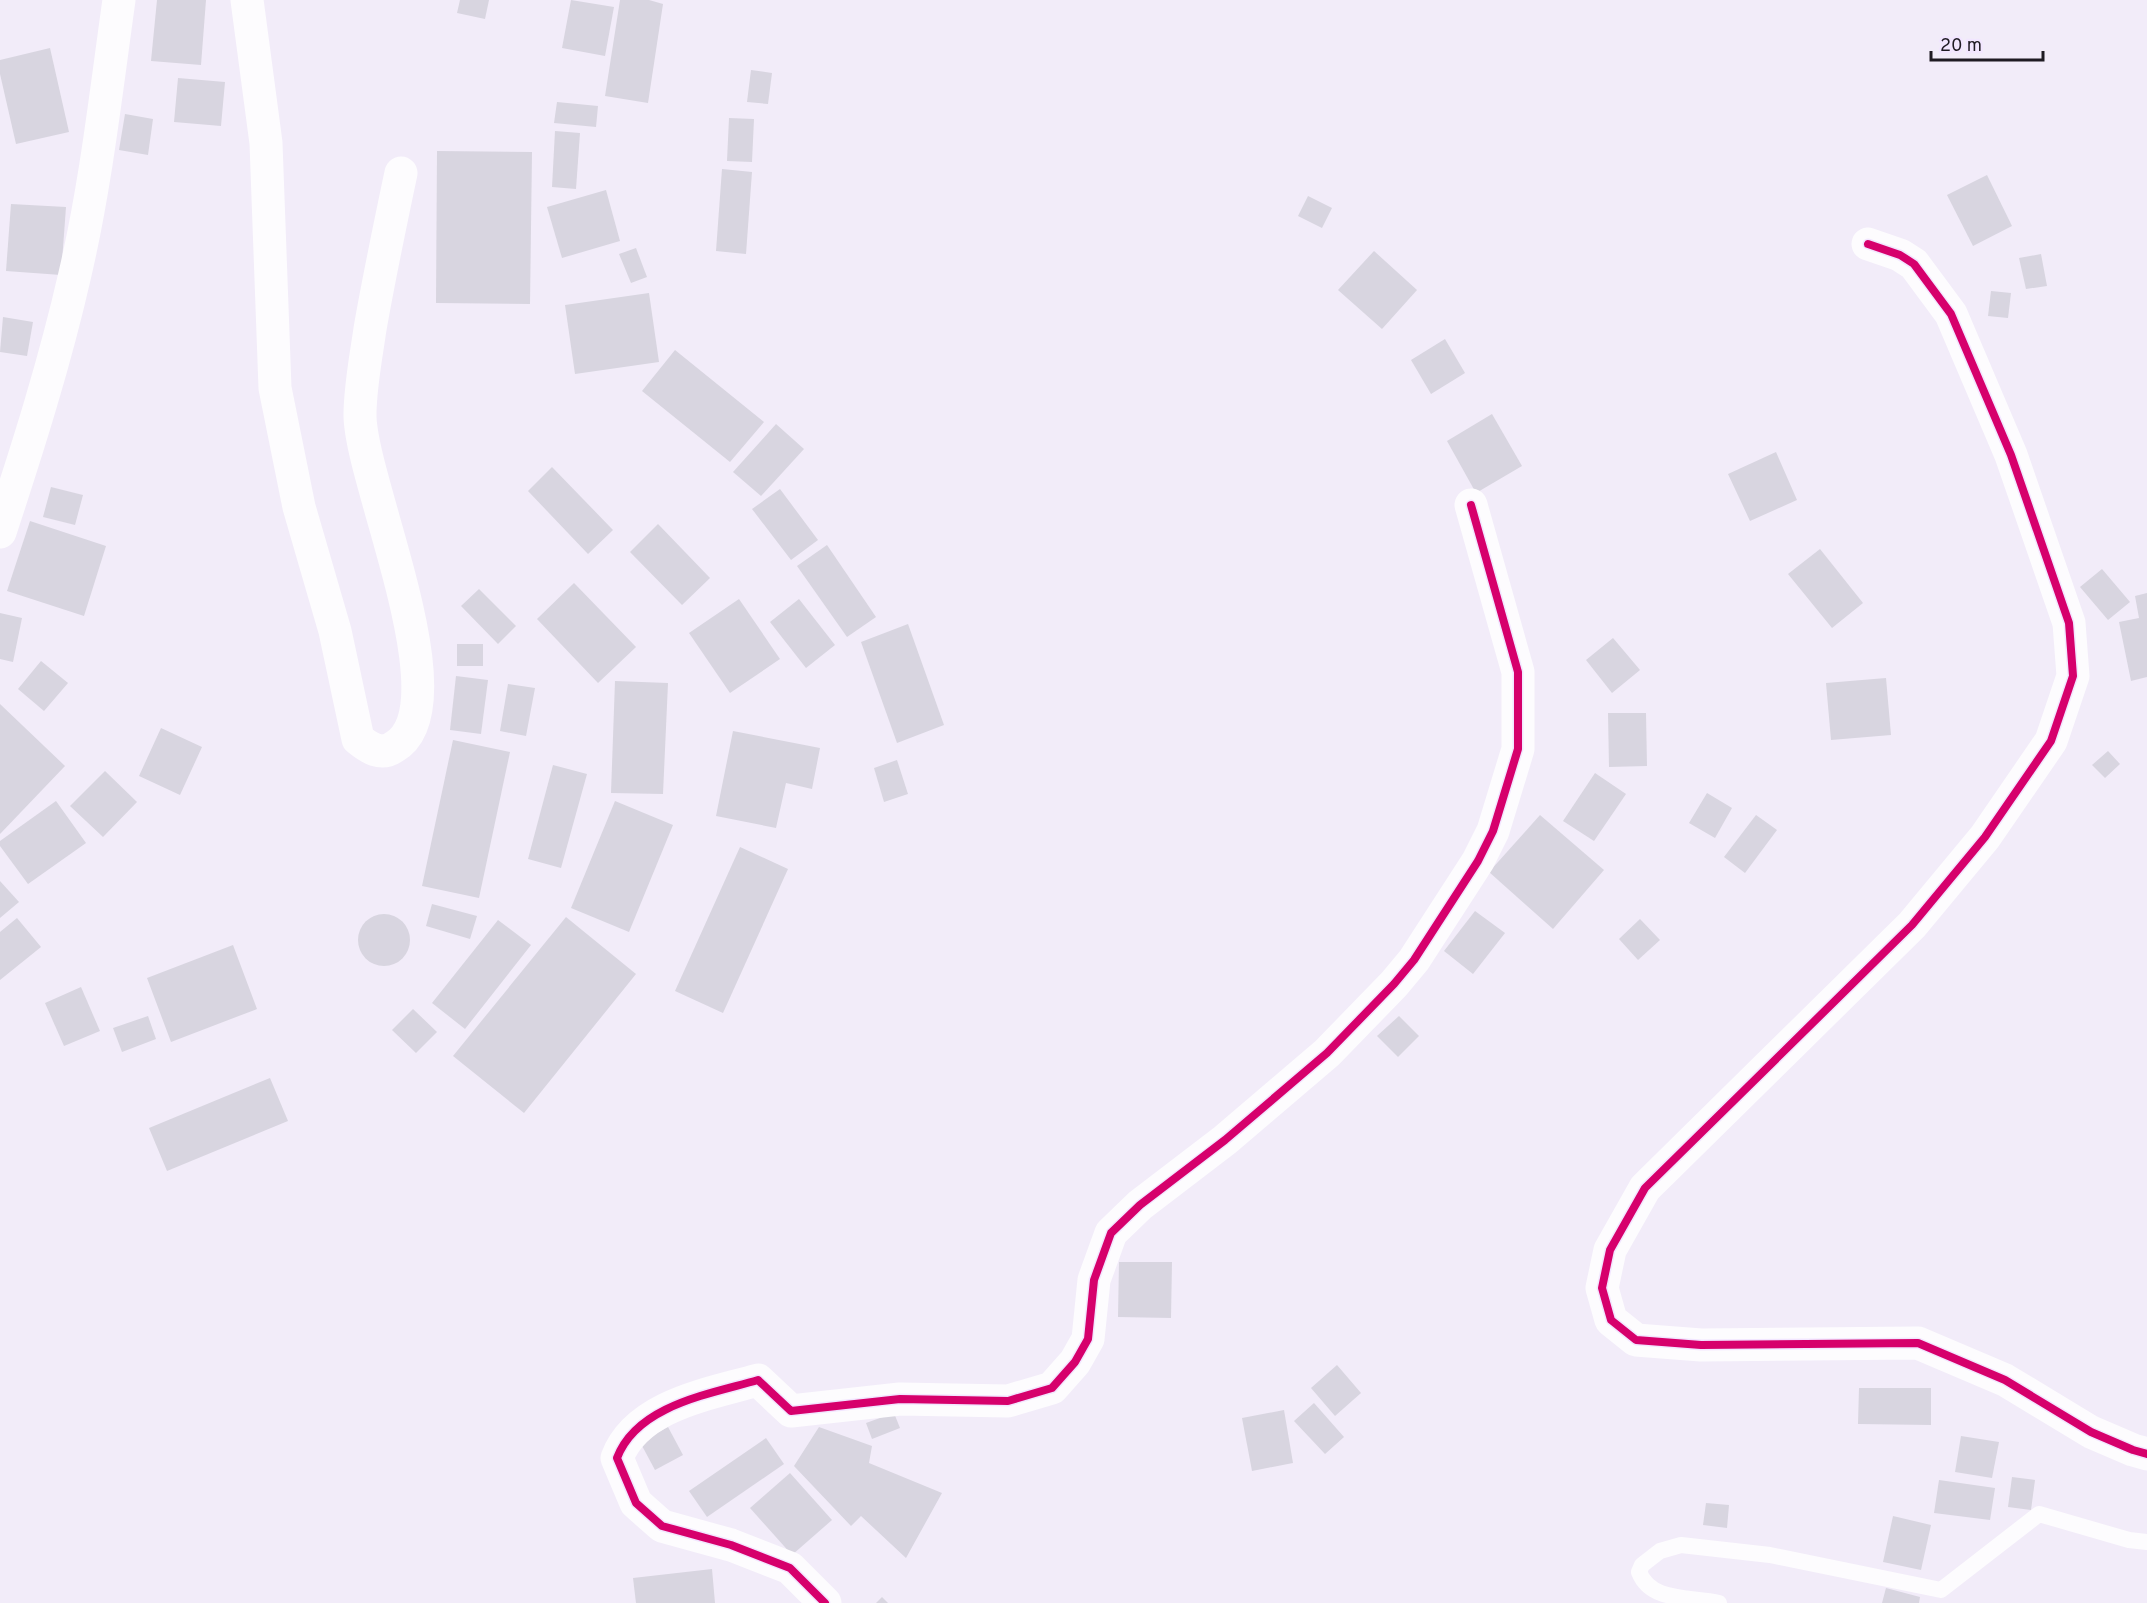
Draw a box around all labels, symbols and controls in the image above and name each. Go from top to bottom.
scale bar [1931,24,2044,62]
text: 20 m [1940,35,1982,58]

